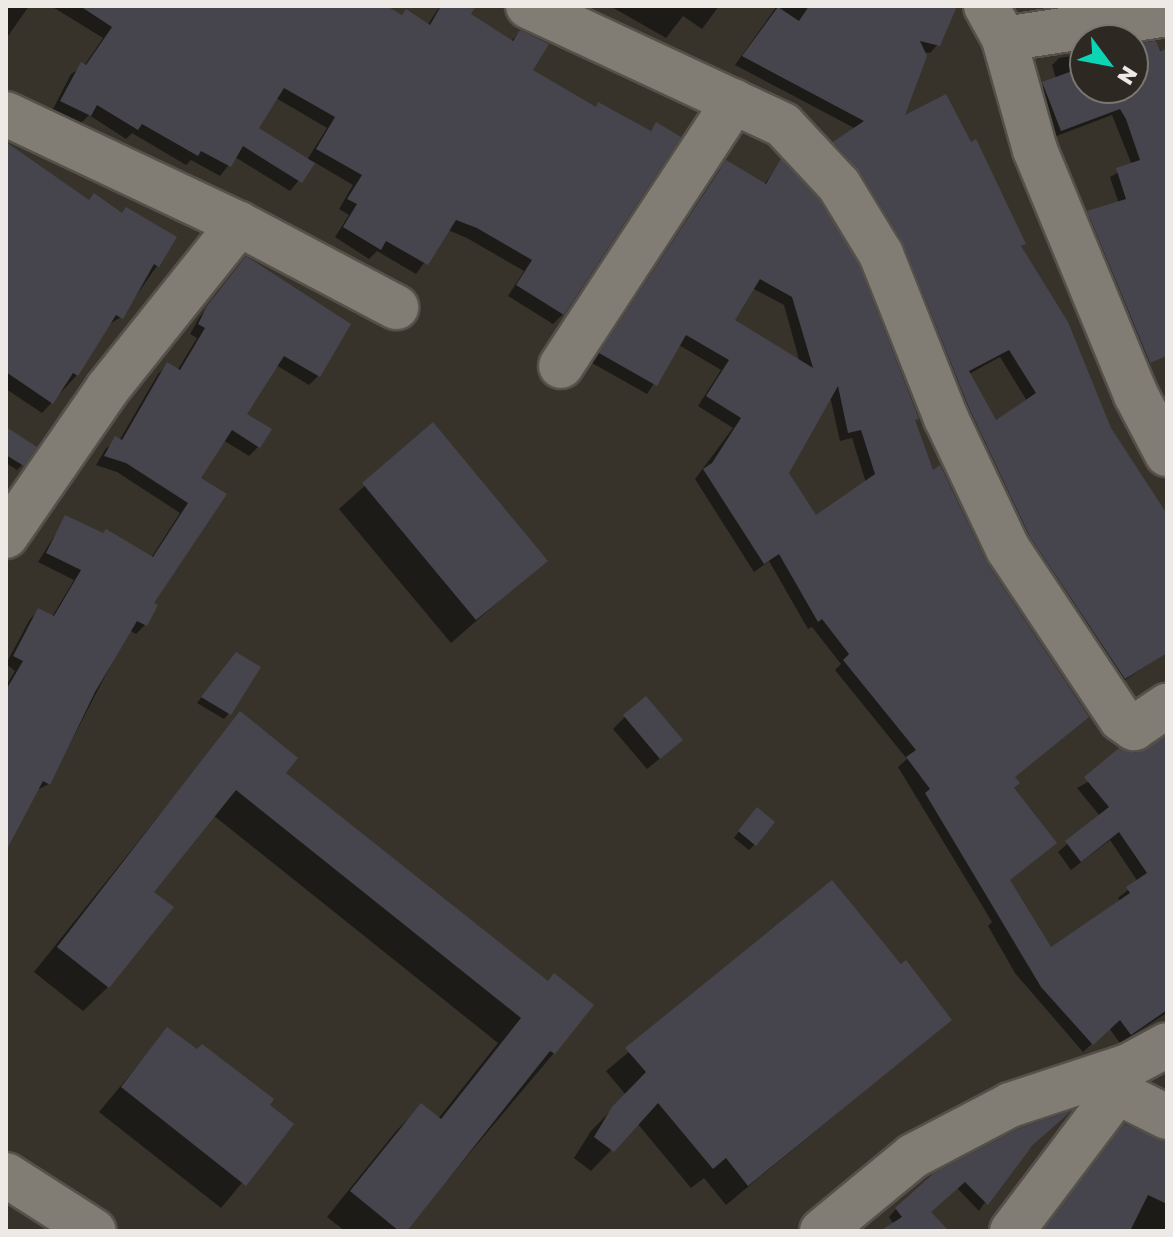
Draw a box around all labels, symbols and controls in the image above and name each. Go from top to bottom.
north arrow [1069,24,1149,104]
text: N [1112,62,1144,90]

